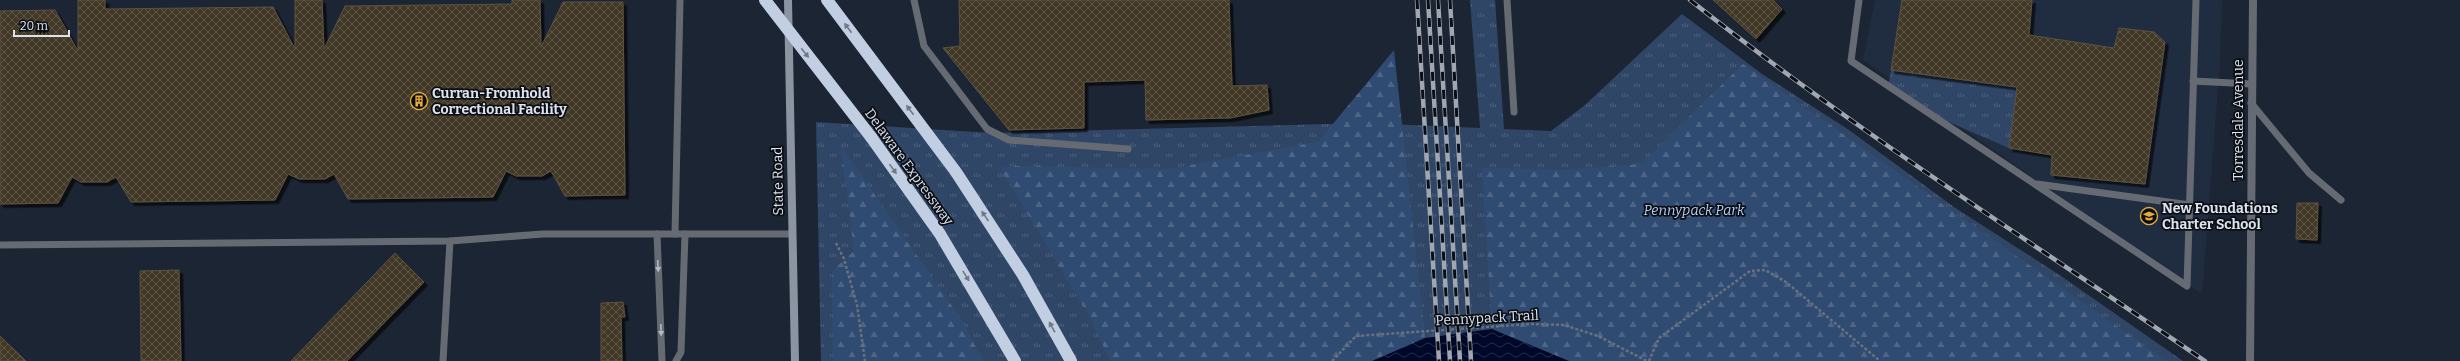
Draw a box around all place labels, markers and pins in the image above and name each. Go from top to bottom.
place label: Curran-Fromhold Correctional Facility [432,85,567,118]
building icon: Curran-Fromhold Correctional Facility [409,91,429,111]
place label: New Foundations Charter School [2162,200,2278,233]
school or university icon: New Foundations Charter School [2139,206,2159,226]

